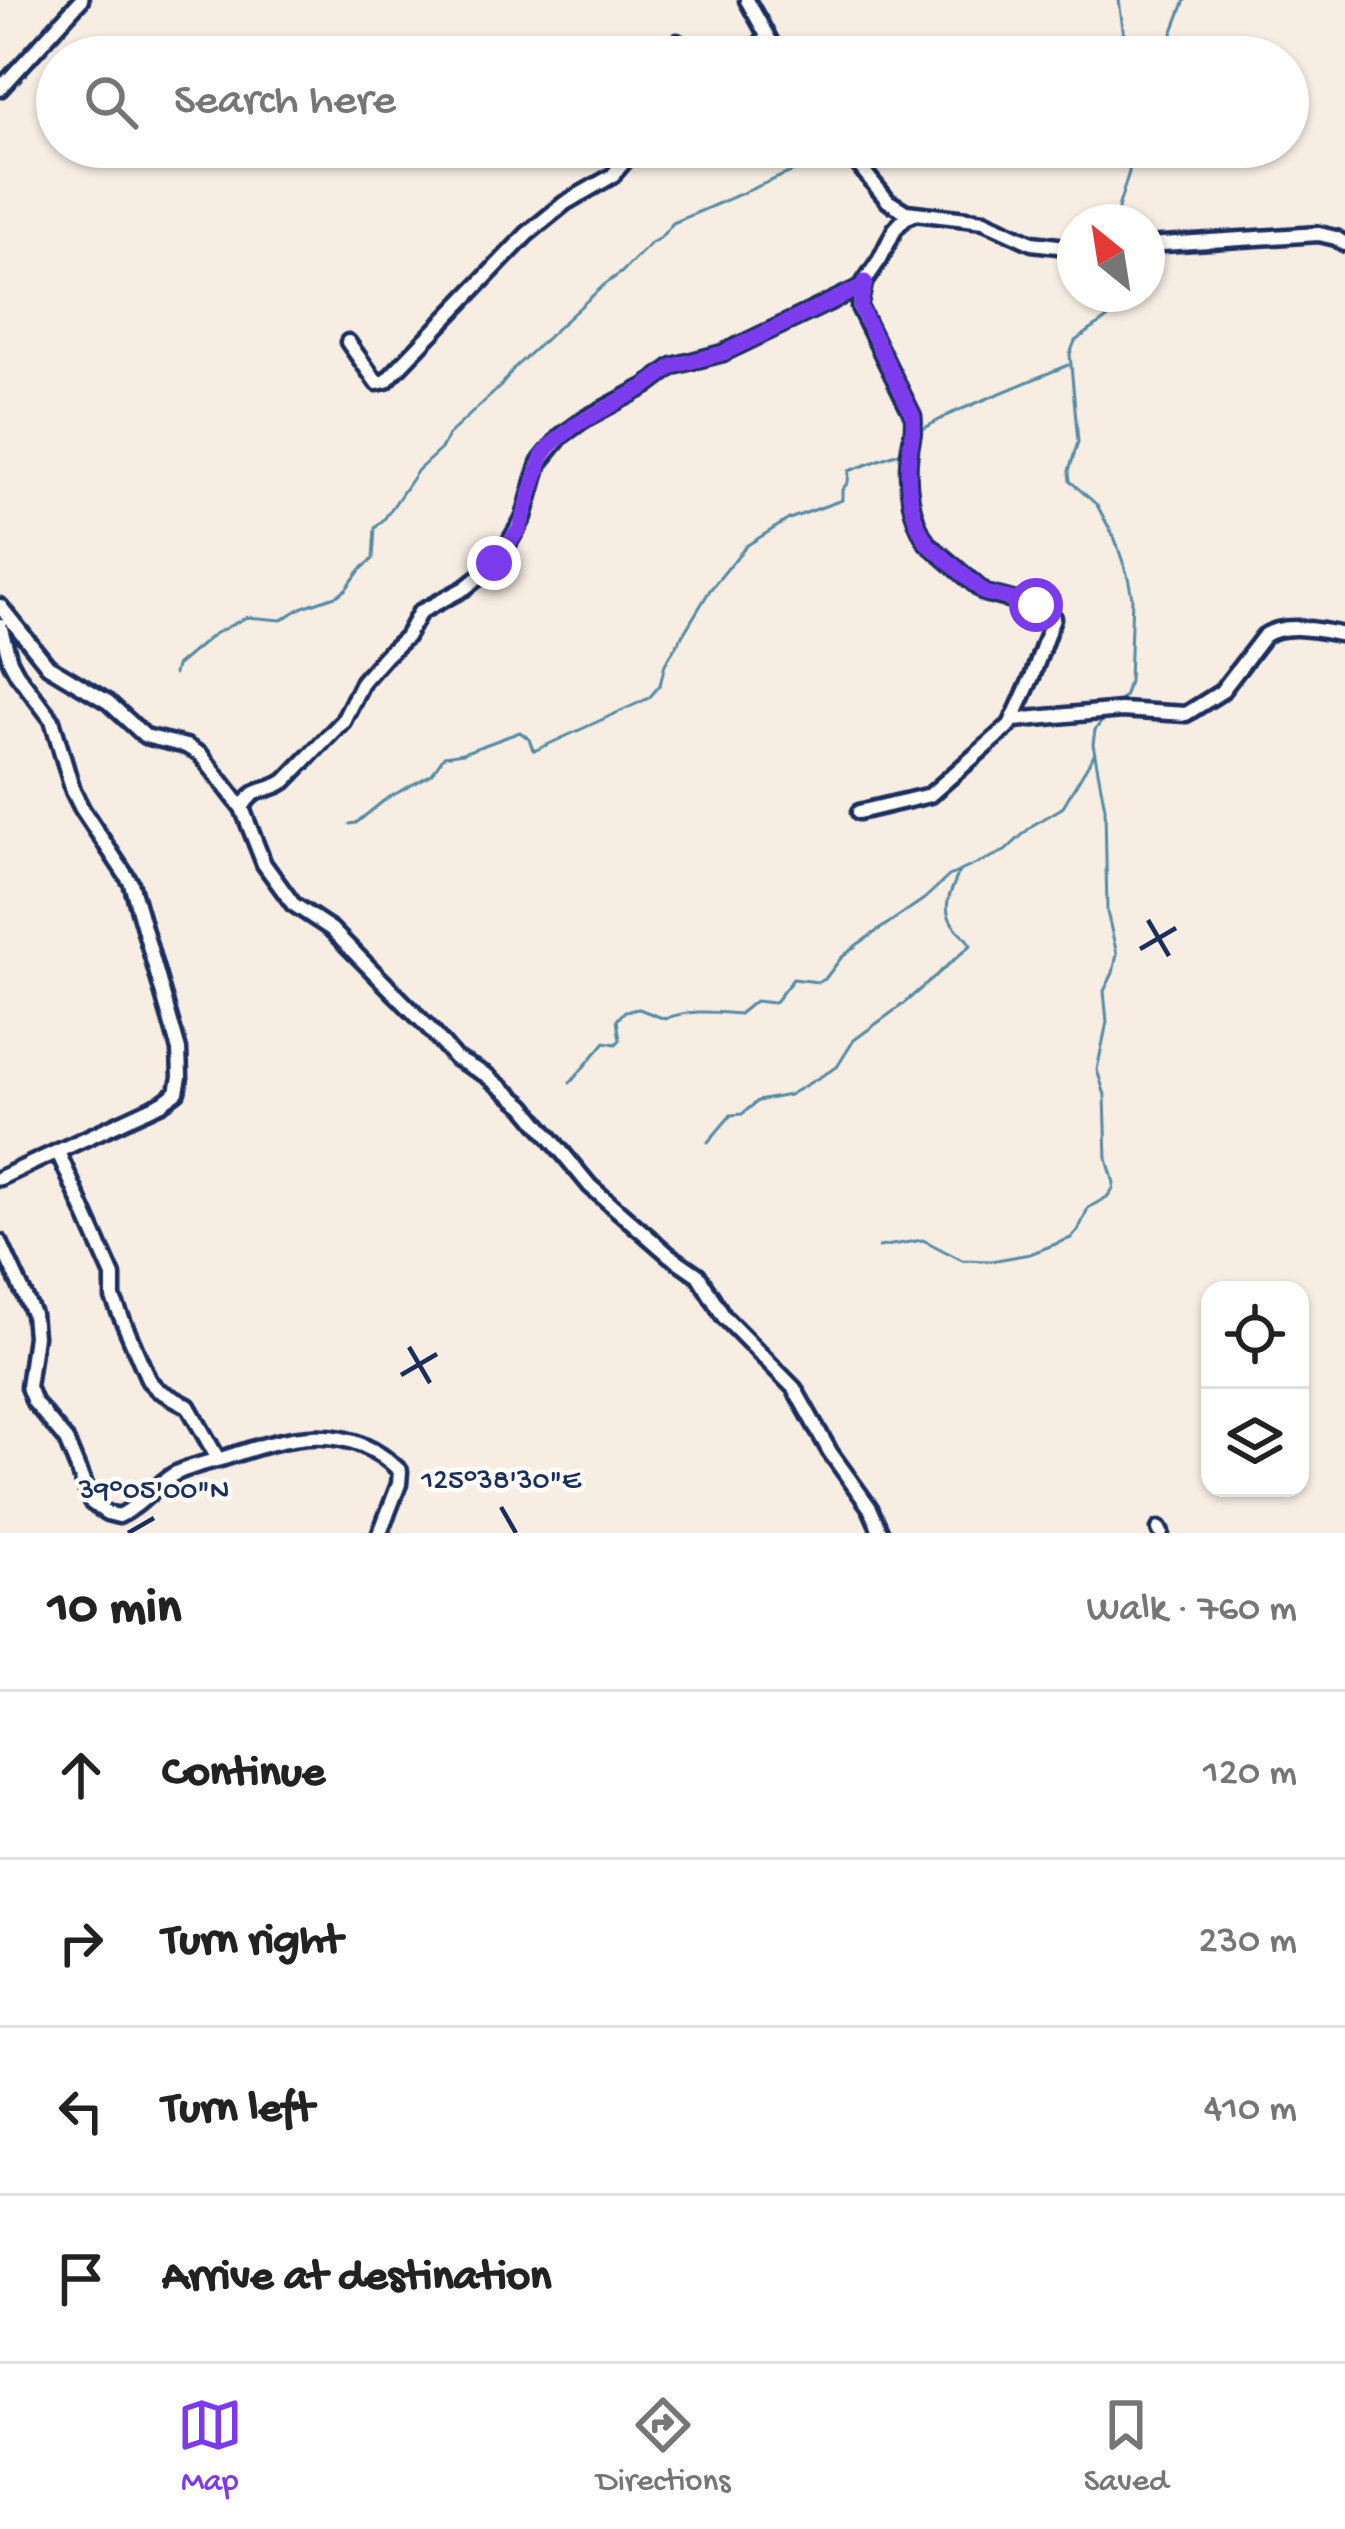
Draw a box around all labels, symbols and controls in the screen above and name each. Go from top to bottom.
search box [36,36,1309,168]
icon: search [78,69,144,135]
text: Search here [174,76,396,129]
north arrow [1057,204,1165,312]
route end [467,536,521,590]
route start [1009,578,1063,632]
map controls [1201,1281,1309,1497]
button: locate [1201,1281,1309,1389]
button: layers [1201,1389,1309,1497]
text: 125°38'30"E [420,1465,582,1500]
text: 39°05'00"N [78,1475,229,1510]
text: 10 min [48,1581,181,1641]
text: Walk · 760 m [1086,1588,1297,1634]
icon: ahead [48,1742,114,1808]
text: Continue [162,1748,325,1801]
text: 120 m [1203,1752,1297,1798]
icon: right [48,1910,114,1976]
text: Turn right [162,1916,342,1969]
text: 230 m [1199,1920,1297,1966]
icon: left [48,2078,114,2144]
text: Turn left [162,2084,314,2137]
text: 410 m [1204,2088,1297,2134]
icon: arrive [48,2246,114,2312]
text: Arrive at destination [162,2252,551,2305]
tab: Map [177,2392,243,2502]
tab: Directions [596,2392,730,2502]
tab: Saved [1084,2392,1168,2502]

